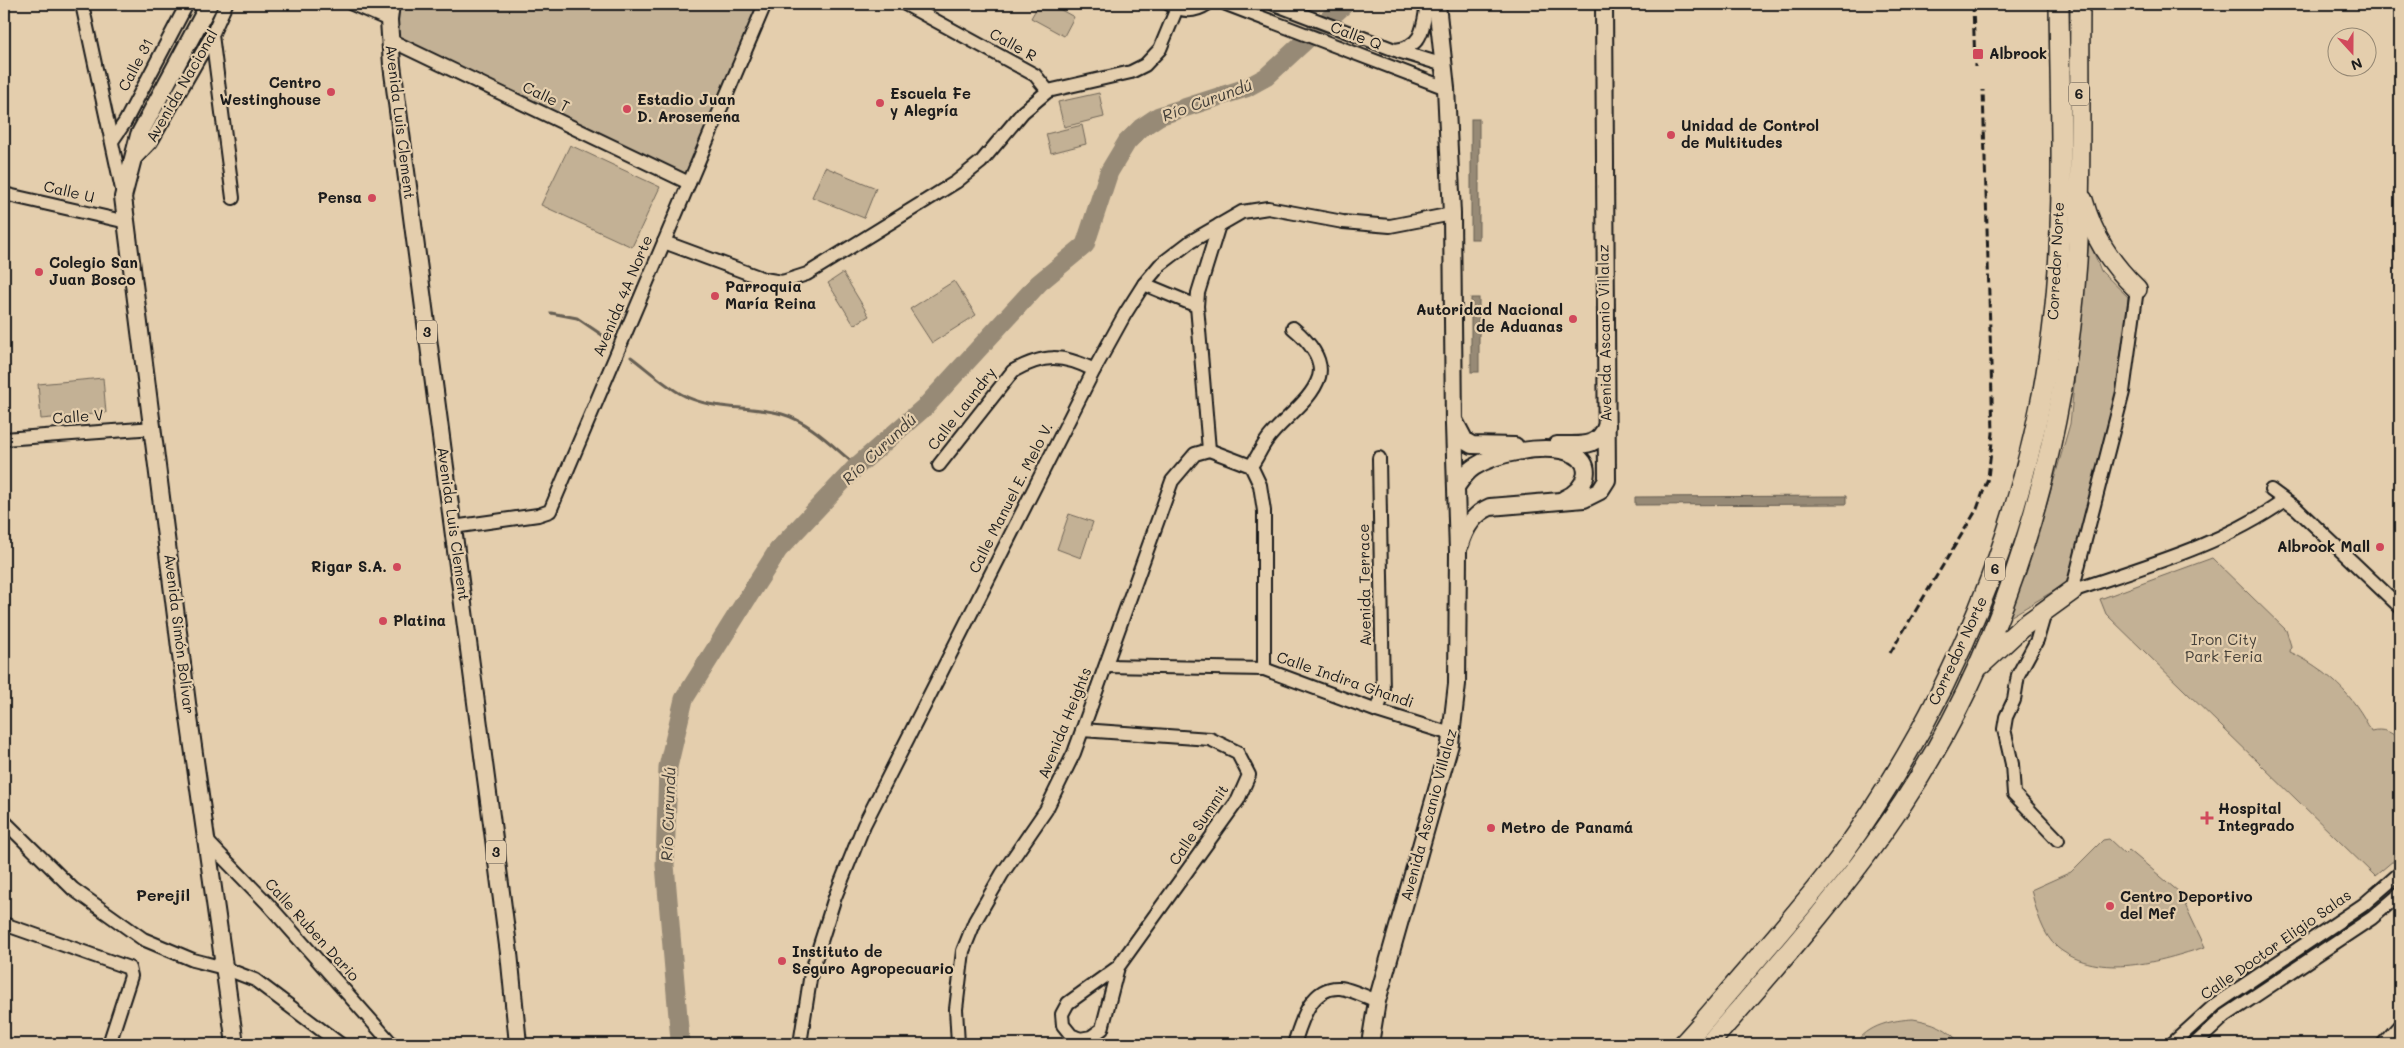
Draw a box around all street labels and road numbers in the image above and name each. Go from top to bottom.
street label: Calle Q [1328,16,1385,54]
street label: Calle R [986,23,1041,65]
street label: Avenida Nacional [141,26,221,145]
street label: Calle 31 [113,35,157,94]
street label: Avenida Luis Clement [382,44,420,200]
street label: Calle T [520,76,573,116]
road number: 6 [2069,82,2089,106]
street label: Calle U [42,175,97,207]
street label: Corredor Norte [2042,201,2068,320]
street label: Avenida 4A Norte [587,232,657,359]
street label: Avenida Ascanio Villalaz [1592,244,1616,422]
road number: 3 [417,321,437,344]
street label: Calle Laundry [922,363,1000,454]
street label: Calle V [52,404,104,428]
street label: Calle Manuel E. Melo V. [963,419,1057,576]
street label: Avenida Luis Clement [433,446,475,602]
street label: Avenida Terrace [1353,523,1375,647]
street label: Avenida Simón Bolívar [160,553,200,715]
road number: 6 [1985,558,2005,580]
street label: Corredor Norte [1923,593,1991,708]
street label: Calle Indira Ghandi [1274,646,1416,712]
street label: Avenida Heights [1033,664,1095,781]
street label: Avenida Ascanio Villalaz [1395,726,1461,903]
street label: Calle Summit [1164,780,1233,869]
road number: 3 [486,840,506,864]
street label: Calle Ruben Dario [261,874,364,985]
street label: Calle Doctor Eligio Salas [2196,884,2355,1004]

